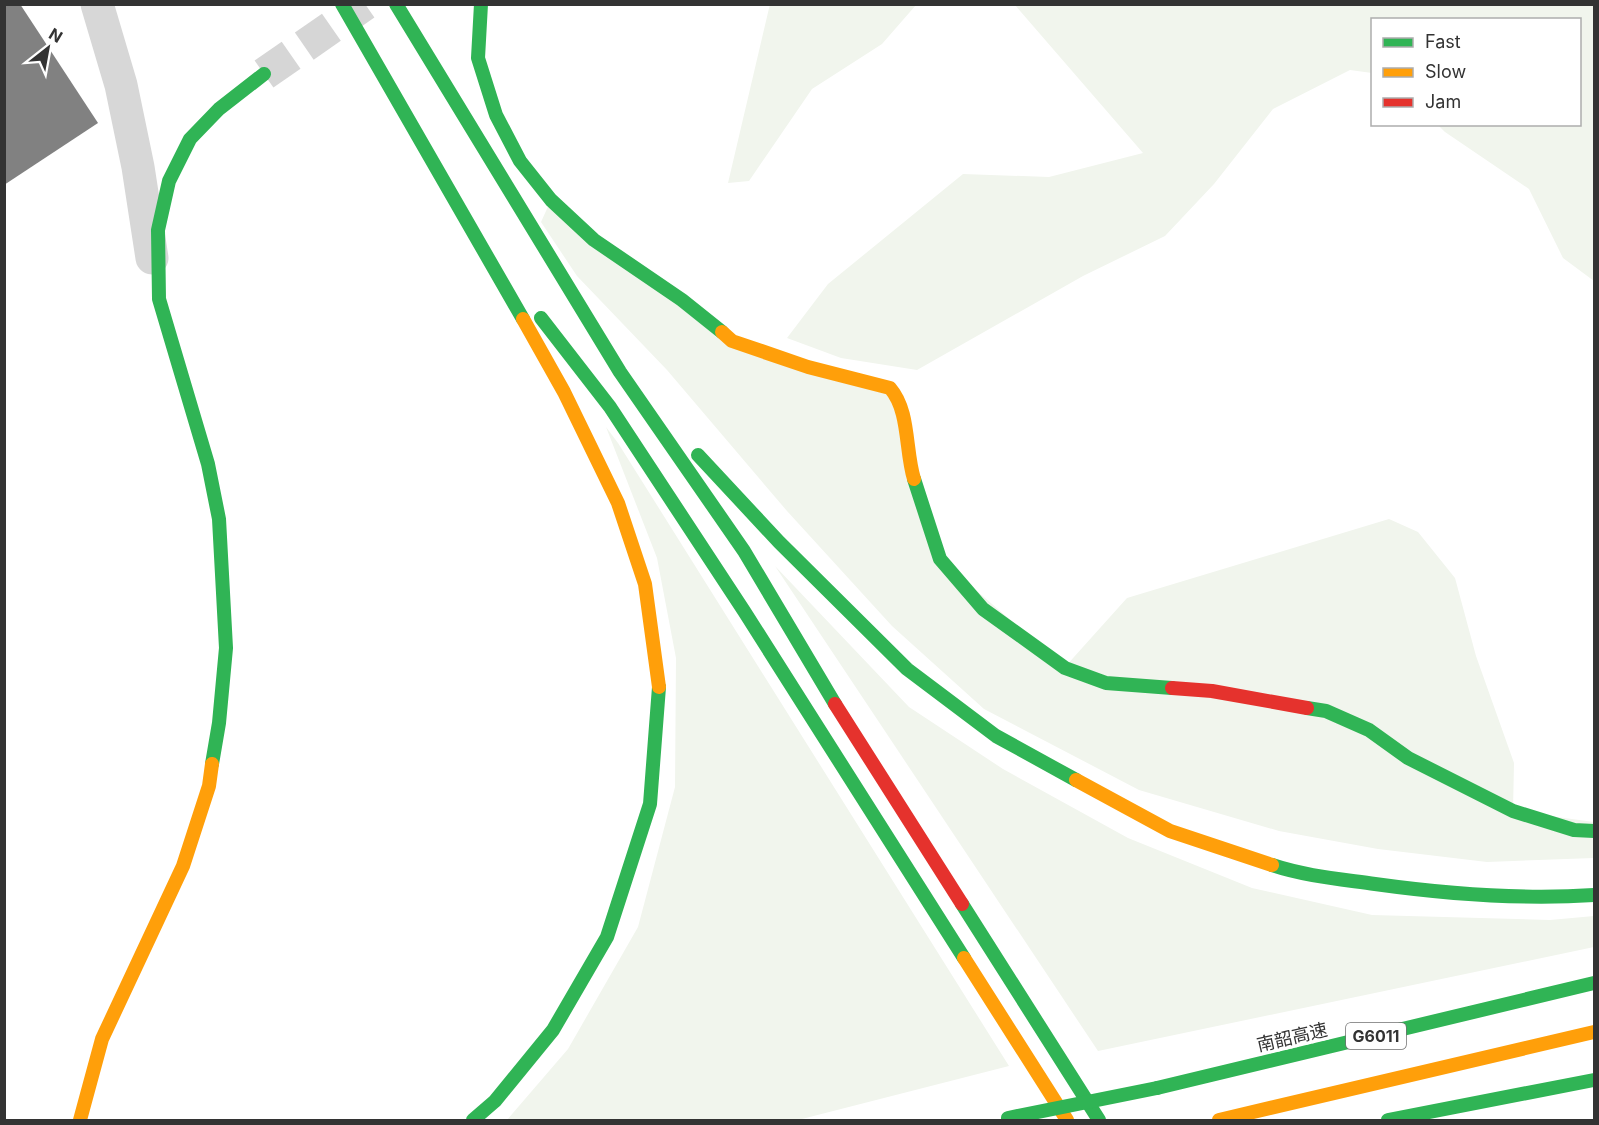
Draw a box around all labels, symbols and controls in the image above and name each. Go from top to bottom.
north arrow [18,18,78,78]
legend [1371,18,1581,126]
text: N [45,23,66,47]
text: Fast [1425,31,1461,52]
text: Slow [1425,61,1466,82]
text: Jam [1425,91,1461,112]
street label: 南韶高速 [1255,1019,1329,1055]
road number: G6011 [1346,1023,1406,1049]

